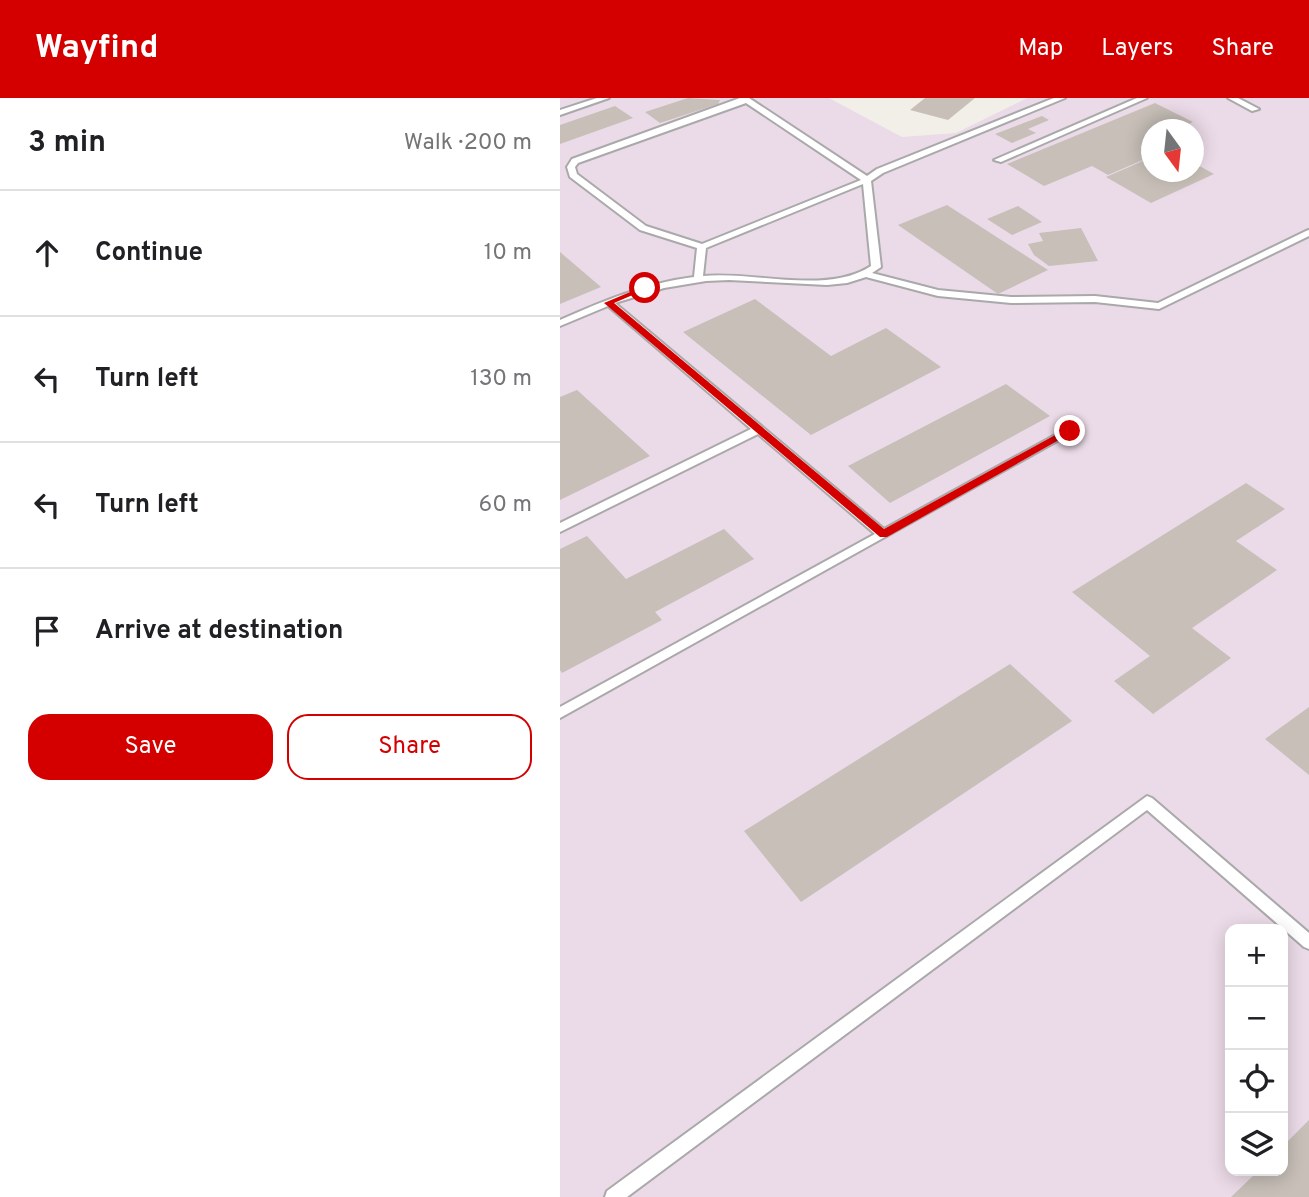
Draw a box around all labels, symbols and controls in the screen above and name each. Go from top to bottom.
text: Wayfind [35,28,158,70]
text: Map [1018,34,1063,64]
text: Layers [1101,34,1173,64]
text: Share [1211,34,1274,64]
north arrow [1141,119,1204,182]
text: 3 min [28,125,106,162]
text: Walk · 200 m [404,129,532,158]
icon: ahead [28,234,66,272]
text: Continue [95,237,203,270]
text: 10 m [484,239,532,268]
route start [629,272,660,303]
icon: left [28,360,66,398]
text: Turn left [95,363,199,396]
text: 130 m [470,365,532,394]
route end [1054,415,1085,446]
icon: left [28,486,66,524]
text: Turn left [95,489,199,522]
text: 60 m [479,491,532,520]
icon: arrive [28,612,66,650]
text: Arrive at destination [95,615,343,648]
button: Save [28,714,273,780]
button: Share [287,714,532,780]
map controls [1225,924,1288,1176]
button: + [1225,924,1288,987]
button: − [1225,987,1288,1050]
button: locate [1225,1050,1288,1113]
button: layers [1225,1113,1288,1176]

